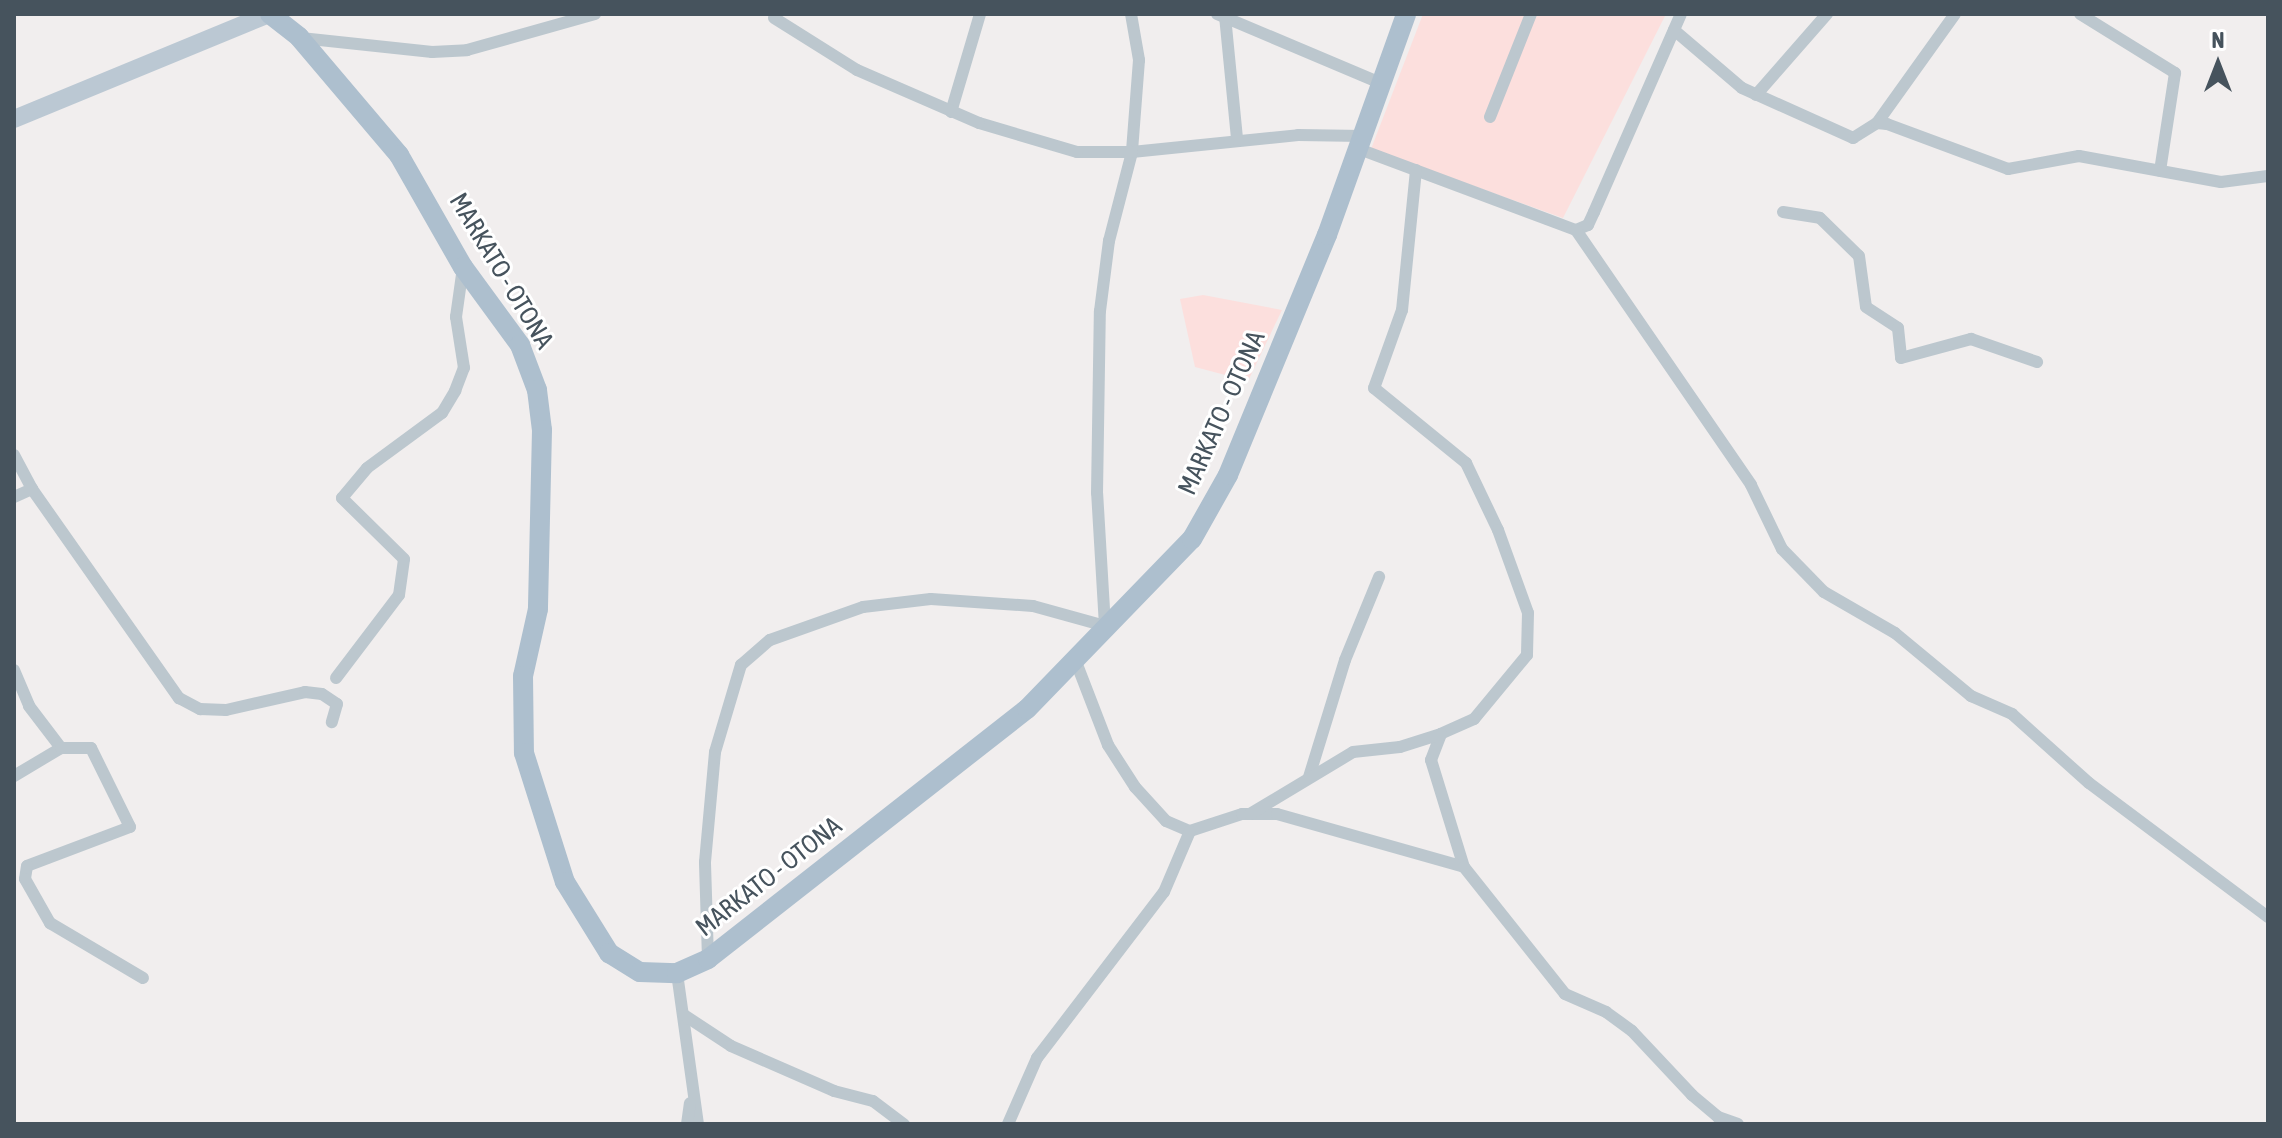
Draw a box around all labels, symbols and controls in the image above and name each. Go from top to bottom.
north arrow [2178,24,2258,104]
text: N [2212,27,2224,53]
street label: MARKATO - OTONA [442,187,560,355]
street label: MARKATO - OTONA [1172,326,1272,500]
street label: MARKATO - OTONA [690,810,848,944]

